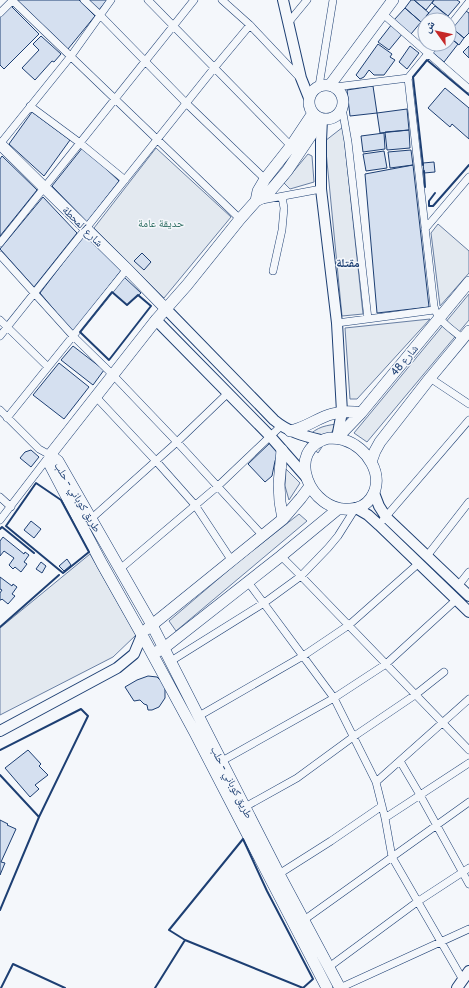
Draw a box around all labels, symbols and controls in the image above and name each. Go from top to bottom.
north arrow [417,12,457,52]
text: ش [420,18,439,36]
street label: شارع المحطة [60,203,106,249]
park label: حديقة عامة [138,216,184,230]
district label: مقتلة [336,255,360,270]
street label: 48 شارع [387,342,421,378]
street label: طريق كوباني - حلب [50,459,104,536]
street label: طريق كوباني - حلب [206,743,256,821]

